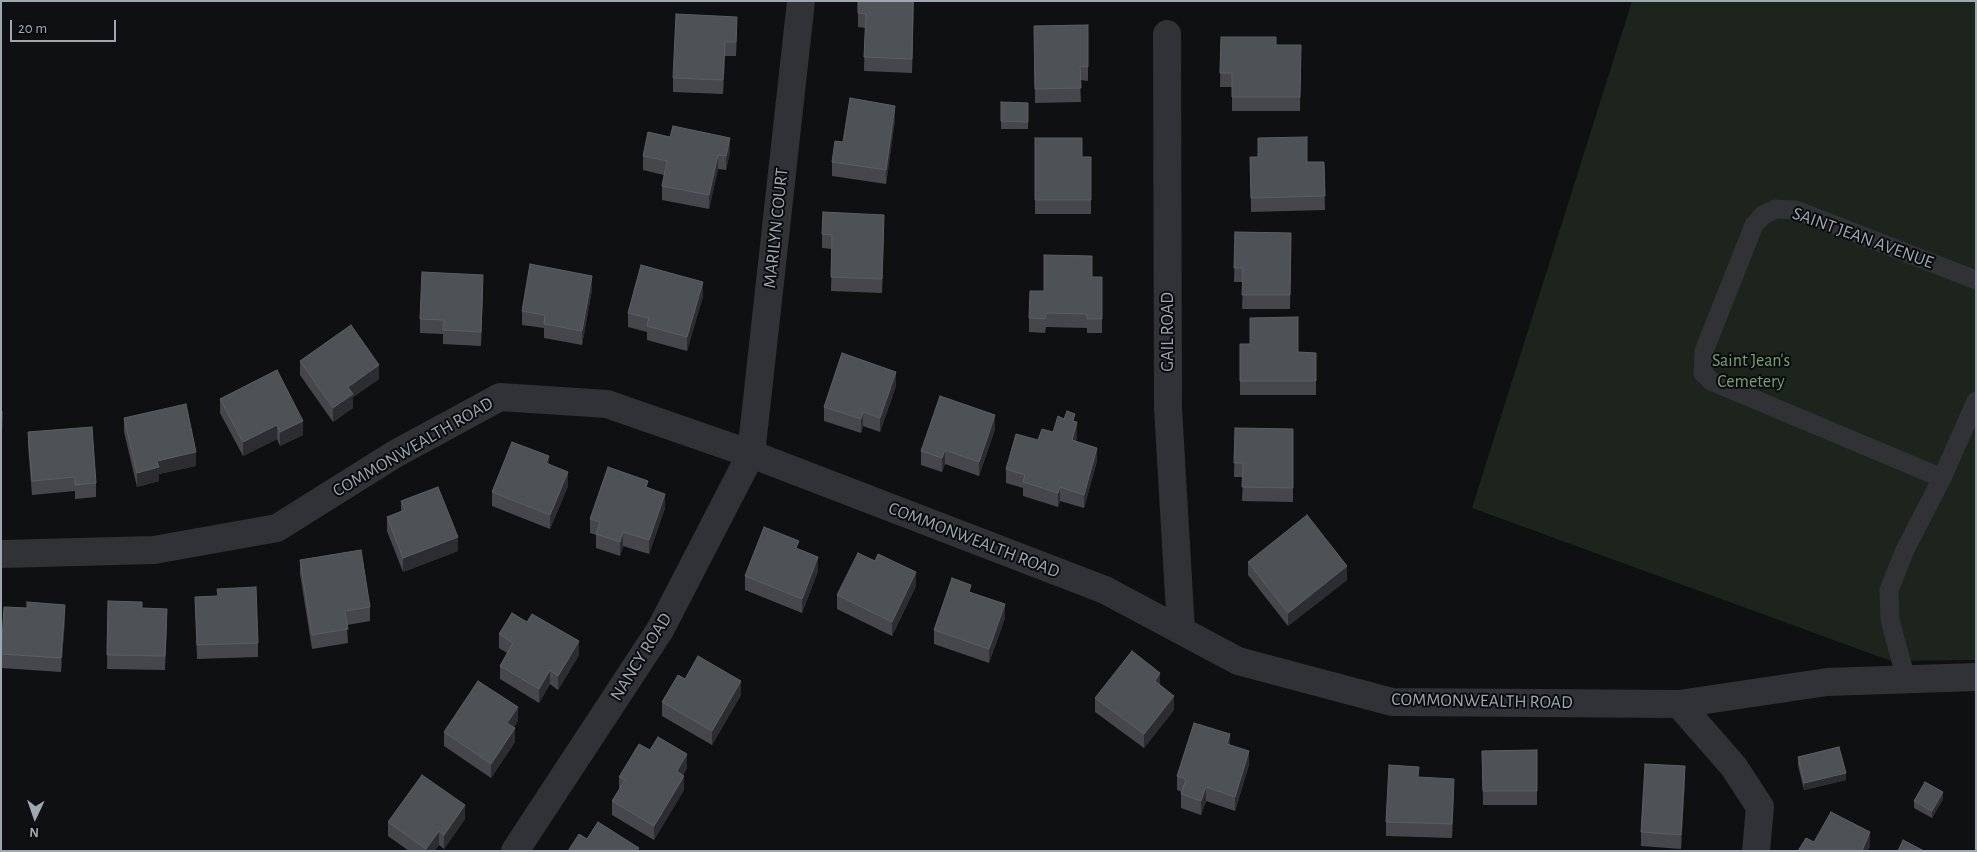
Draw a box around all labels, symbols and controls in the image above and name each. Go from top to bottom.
scale bar [12,10,119,42]
text: 20 m [18,21,47,36]
street label: MARILYN COURT [759,167,793,289]
street label: SAINT JEAN AVENUE [1790,202,1936,274]
street label: GAIL ROAD [1157,292,1179,372]
park label: Saint Jean's Cemetery [1712,350,1790,392]
street label: COMMONWEALTH ROAD [329,392,497,502]
street label: COMMONWEALTH ROAD [885,497,1063,583]
street label: NANCY ROAD [605,609,677,705]
street label: COMMONWEALTH ROAD [1391,689,1573,713]
north arrow [10,792,60,842]
text: N [29,825,39,839]

